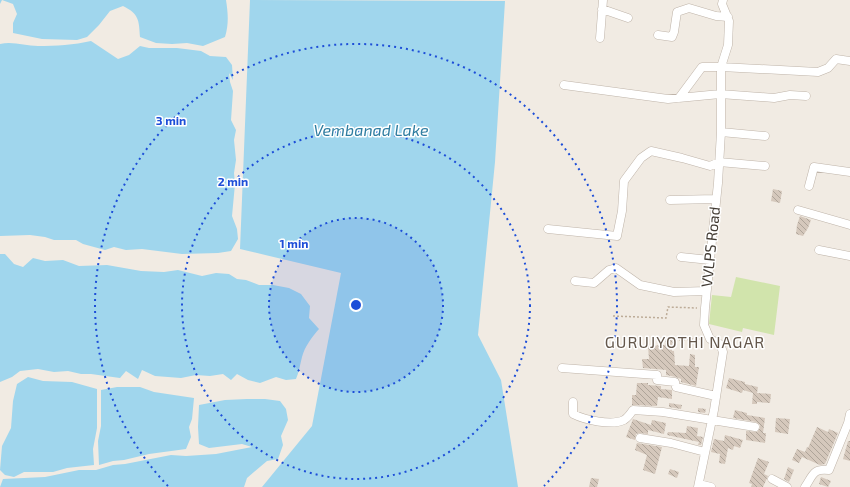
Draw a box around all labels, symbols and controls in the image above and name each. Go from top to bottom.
text: 3 min [156,113,186,127]
water label: Vembanad Lake [313,120,429,139]
text: 2 min [218,174,248,188]
street label: VVLPS Road [697,206,723,288]
text: 1 min [280,236,308,250]
centre of rings [349,298,363,312]
district label: GURUJYOTHI NAGAR [605,332,765,351]

